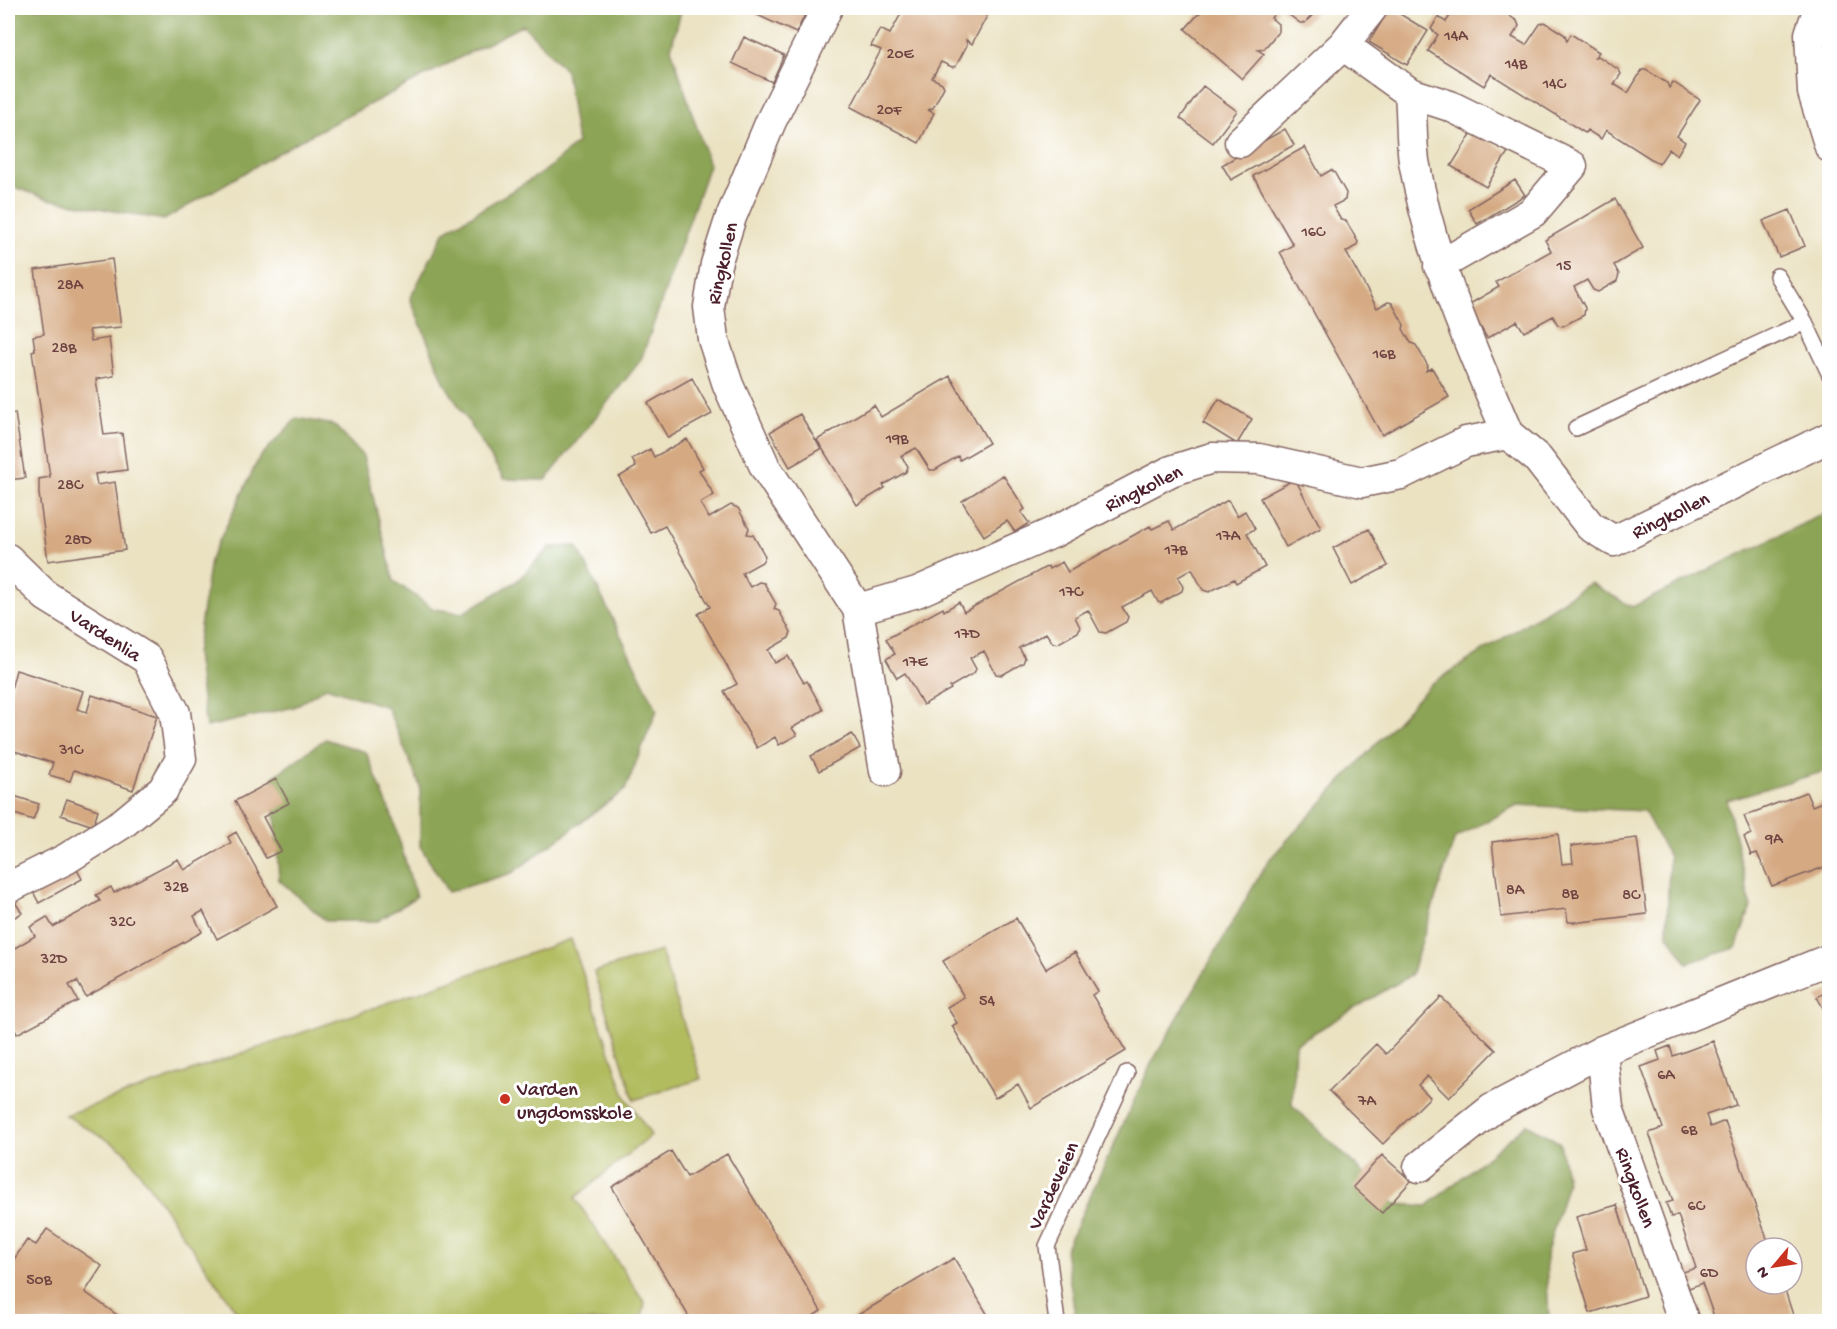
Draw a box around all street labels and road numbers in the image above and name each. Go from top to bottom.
street label: Ringkollen [704,220,745,307]
street label: Ringkollen [1102,461,1188,519]
street label: Ringkollen [1629,488,1715,546]
street label: Vardenlia [63,605,145,669]
street label: Vardeveien [1024,1138,1086,1235]
street label: Ringkollen [1609,1145,1659,1232]

